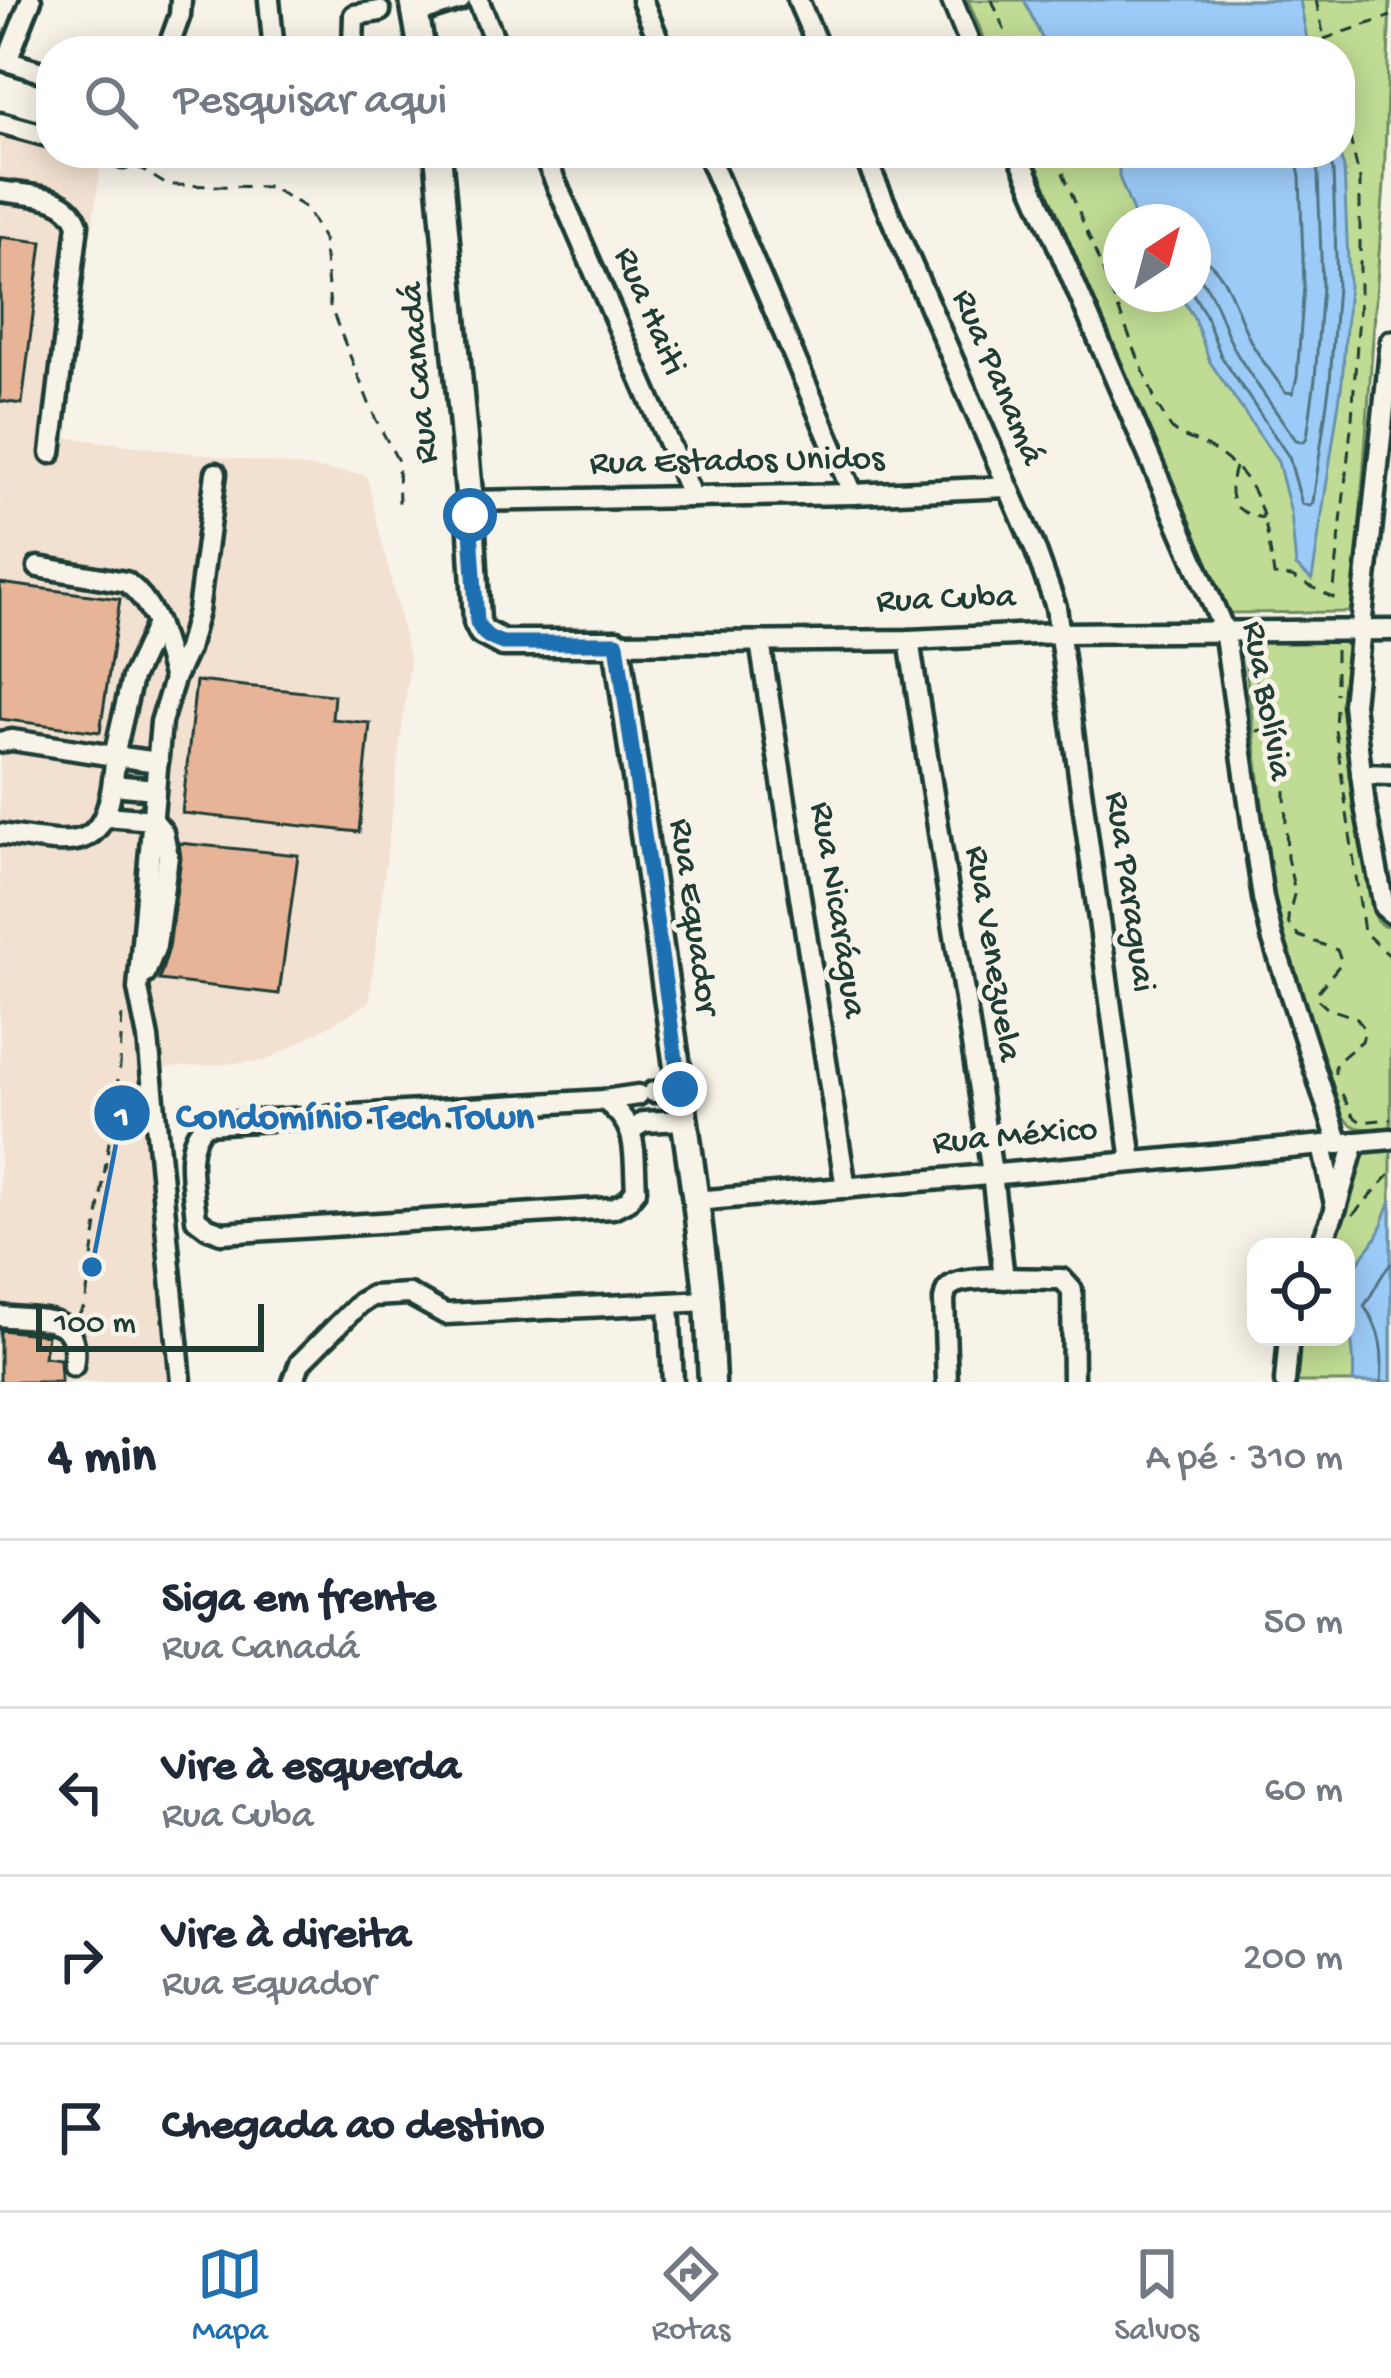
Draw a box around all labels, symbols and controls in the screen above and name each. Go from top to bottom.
search box [36,36,1355,168]
icon: search [78,69,144,135]
text: Pesquisar aqui [174,76,447,129]
north arrow [1103,204,1211,312]
street label: Rua Haiti [602,241,694,383]
street label: Rua Canadá [392,279,450,465]
street label: Rua Panamá [940,284,1053,473]
street label: Rua Estados Unidos [589,439,887,487]
route start [443,488,497,542]
street label: Rua Cuba [875,577,1018,625]
street label: Rua Bolívia [1230,618,1300,785]
street label: Rua Paraguai [1093,789,1163,995]
street label: Rua Nicarágua [798,799,874,1022]
street label: Rua Equador [657,816,727,1021]
street label: Rua Venezuela [953,843,1029,1066]
route end [653,1062,707,1116]
callout: Condomínio Tech Town [92,1075,558,1150]
text: Condomínio Tech Town [176,1097,535,1143]
text: 1 [113,1098,129,1141]
street label: Rua México [931,1109,1099,1167]
map controls [1247,1238,1355,1346]
button: locate [1247,1238,1355,1346]
scale bar [36,1298,264,1351]
text: 100 m [54,1306,136,1344]
text: 4 min [48,1430,156,1490]
text: A pé · 310 m [1146,1437,1343,1483]
text: Siga em frente [162,1574,436,1627]
icon: ahead [48,1591,114,1657]
text: 50 m [1263,1601,1343,1647]
text: Rua Canadá [162,1627,359,1673]
text: Vire à esquerda [162,1742,461,1795]
icon: left [48,1759,114,1825]
text: 60 m [1264,1769,1343,1815]
text: Rua Cuba [162,1795,313,1841]
text: Vire à direita [162,1910,411,1963]
icon: right [48,1927,114,1993]
text: 200 m [1243,1937,1343,1983]
text: Rua Equador [162,1963,376,2009]
icon: arrive [48,2095,114,2161]
text: Chegada ao destino [162,2101,544,2154]
tab: Mapa [192,2241,268,2351]
tab: Rotas [652,2241,730,2351]
tab: Salvos [1114,2241,1199,2351]

